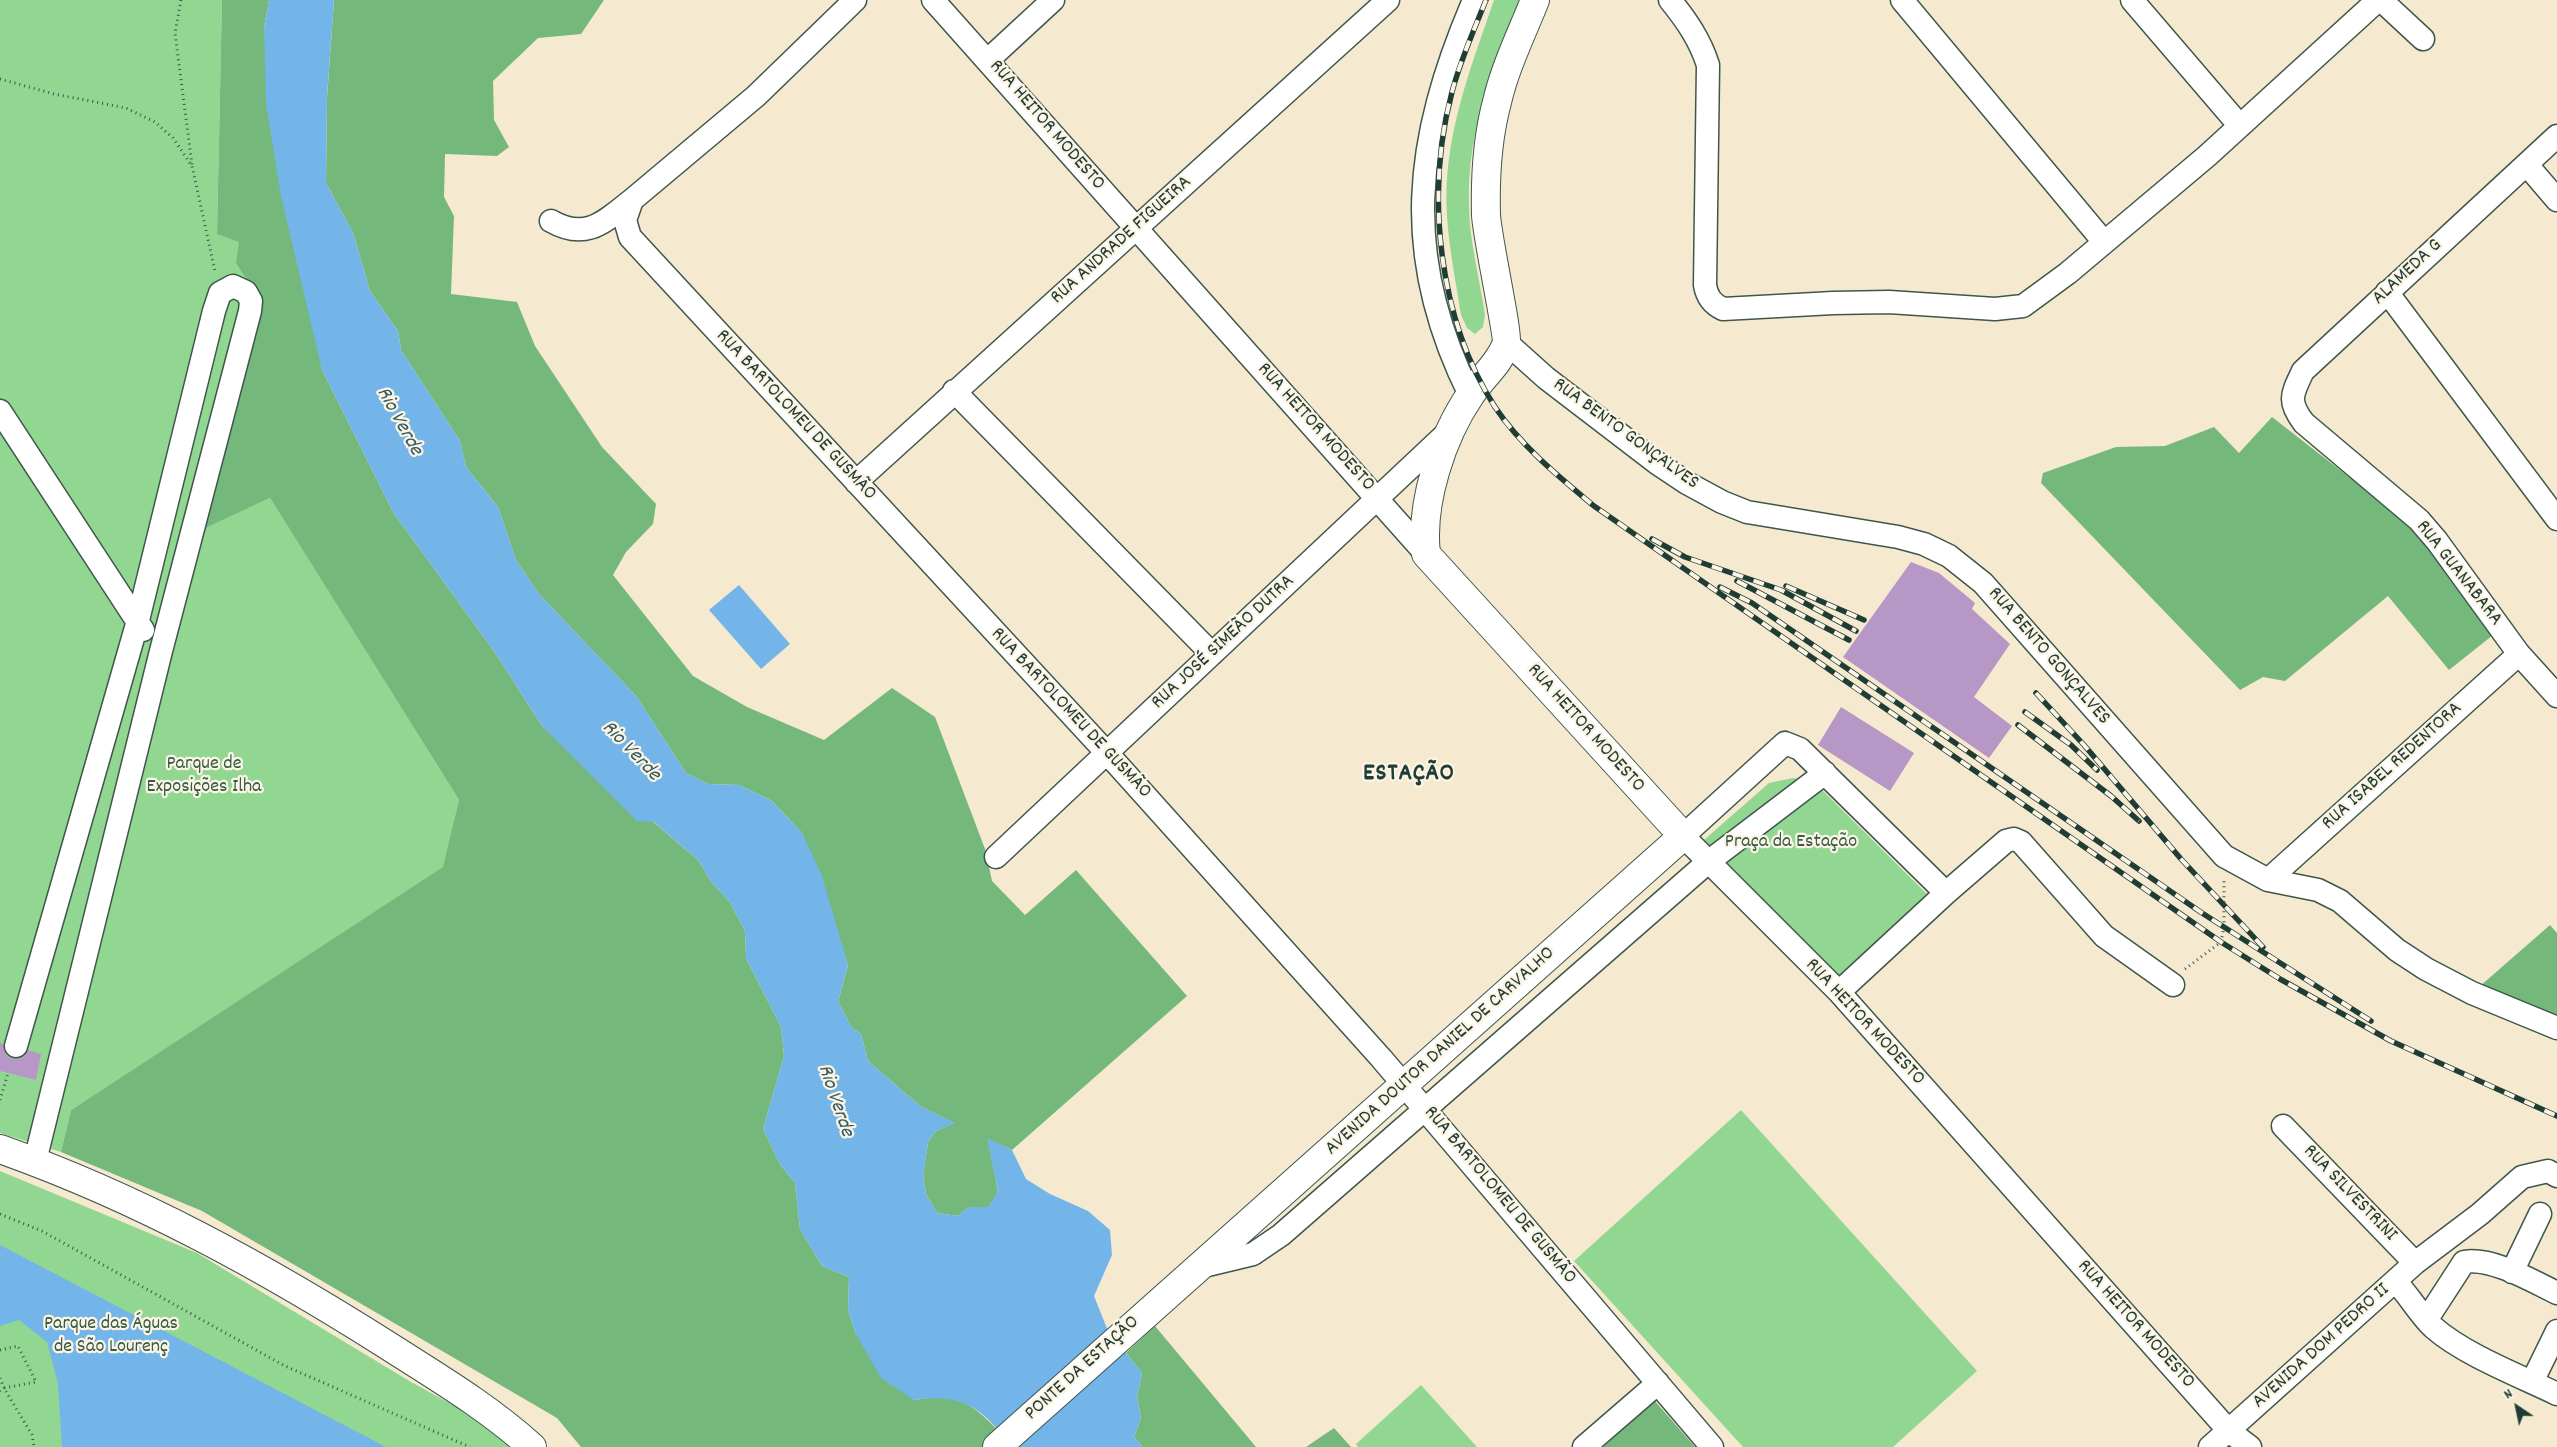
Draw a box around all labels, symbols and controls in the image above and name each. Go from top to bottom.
street label: RUA HEITOR MODESTO [983,56,1109,196]
street label: RUA ANDRADE FIGUEIRA [1047,171,1197,311]
street label: ALAMEDA G [2368,235,2448,311]
street label: RUA BARTOLOMEU DE GUSMÃO [709,325,881,507]
street label: RUA HEITOR MODESTO [1251,359,1379,497]
street label: RUA BENTO GONÇALVES [1547,374,1703,496]
water label: Rio Verde [369,383,427,461]
street label: RUA GUANABARA [2409,516,2507,632]
street label: RUA JOSÉ SIMEÃO DUTRA [1147,570,1301,716]
street label: RUA BENTO GONÇALVES [1982,583,2114,731]
street label: RUA BARTOLOMEU DE GUSMÃO [984,623,1156,805]
street label: RUA HEITOR MODESTO [1521,660,1649,798]
street label: RUA ISABEL REDENTORA [2318,698,2468,836]
water label: Rio Verde [595,716,665,788]
park label: Parque de Exposições Ilha [147,753,261,800]
district label: ESTAÇÃO [1362,761,1456,791]
park label: Praça da Estação [1725,831,1857,855]
street label: AVENIDA DOUTOR DANIEL DE CARVALHO [1321,942,1561,1162]
street label: RUA HEITOR MODESTO [1799,954,1929,1092]
water label: Rio Verde [810,1062,858,1140]
street label: RUA BARTOLOMEU DE GUSMÃO [1417,1102,1581,1290]
street label: RUA SILVESTRINI [2297,1140,2401,1248]
street label: RUA HEITOR MODESTO [2071,1256,2199,1394]
street label: AVENIDA DOM PEDRO II [2248,1279,2396,1415]
street label: PONTE DA ESTAÇÃO [1021,1311,1145,1427]
park label: Parque das Águas de São Lourenç [44,1313,178,1360]
north arrow [2492,1382,2542,1432]
text: N [2500,1384,2517,1405]

